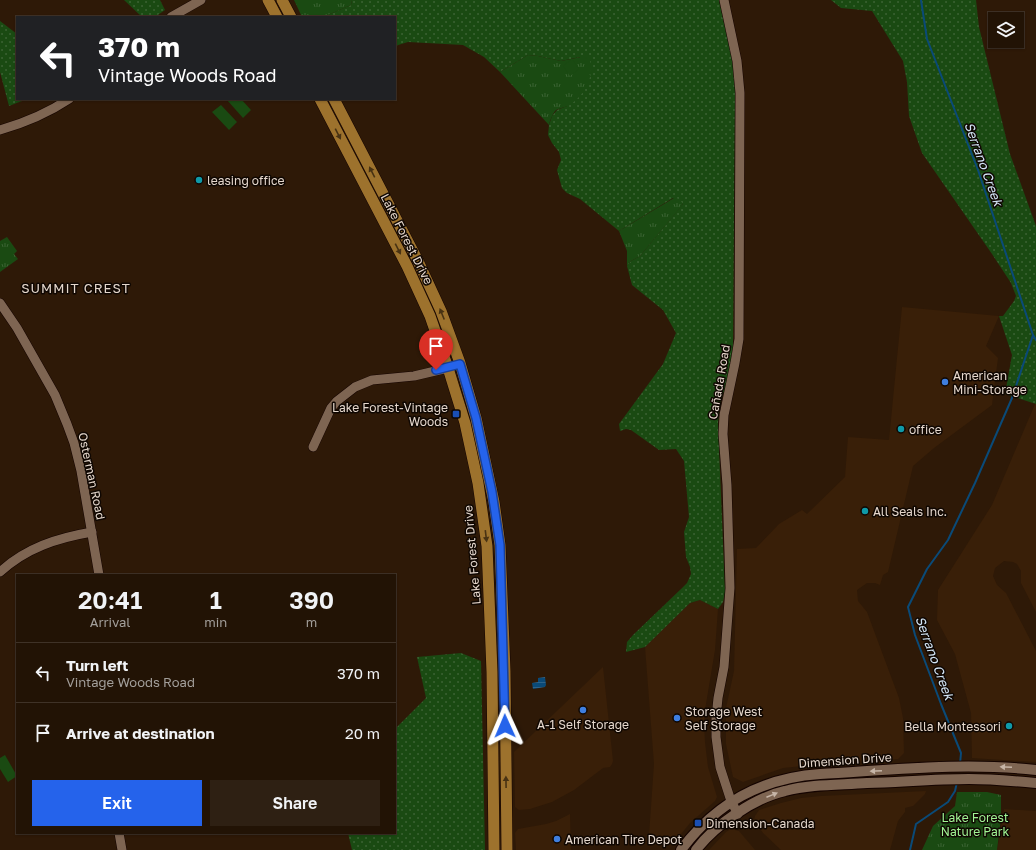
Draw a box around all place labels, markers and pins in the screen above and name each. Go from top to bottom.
place label: leasing office [207,173,285,188]
marker: leasing office [194,175,204,185]
pin [419,329,453,370]
place label: American Mini-Storage [953,368,1027,397]
marker: American Mini-Storage [940,377,950,387]
place label: Lake Forest-Vintage Woods [332,400,448,429]
marker: Lake Forest-Vintage Woods [451,409,461,419]
place label: office [909,422,942,437]
marker: office [896,424,906,434]
place label: All Seals Inc. [873,504,947,519]
marker: All Seals Inc. [860,506,870,516]
place label: Storage West Self Storage [685,704,762,733]
marker: A-1 Self Storage [578,705,588,715]
marker: Storage West Self Storage [672,713,682,723]
place label: A-1 Self Storage [537,717,629,732]
place label: Bella Montessori [904,719,1001,734]
marker: Bella Montessori [1004,721,1014,731]
place label: Dimension-Canada [706,816,815,831]
marker: Dimension-Canada [693,818,703,828]
place label: American Tire Depot [565,832,682,847]
marker: American Tire Depot [552,834,562,844]

